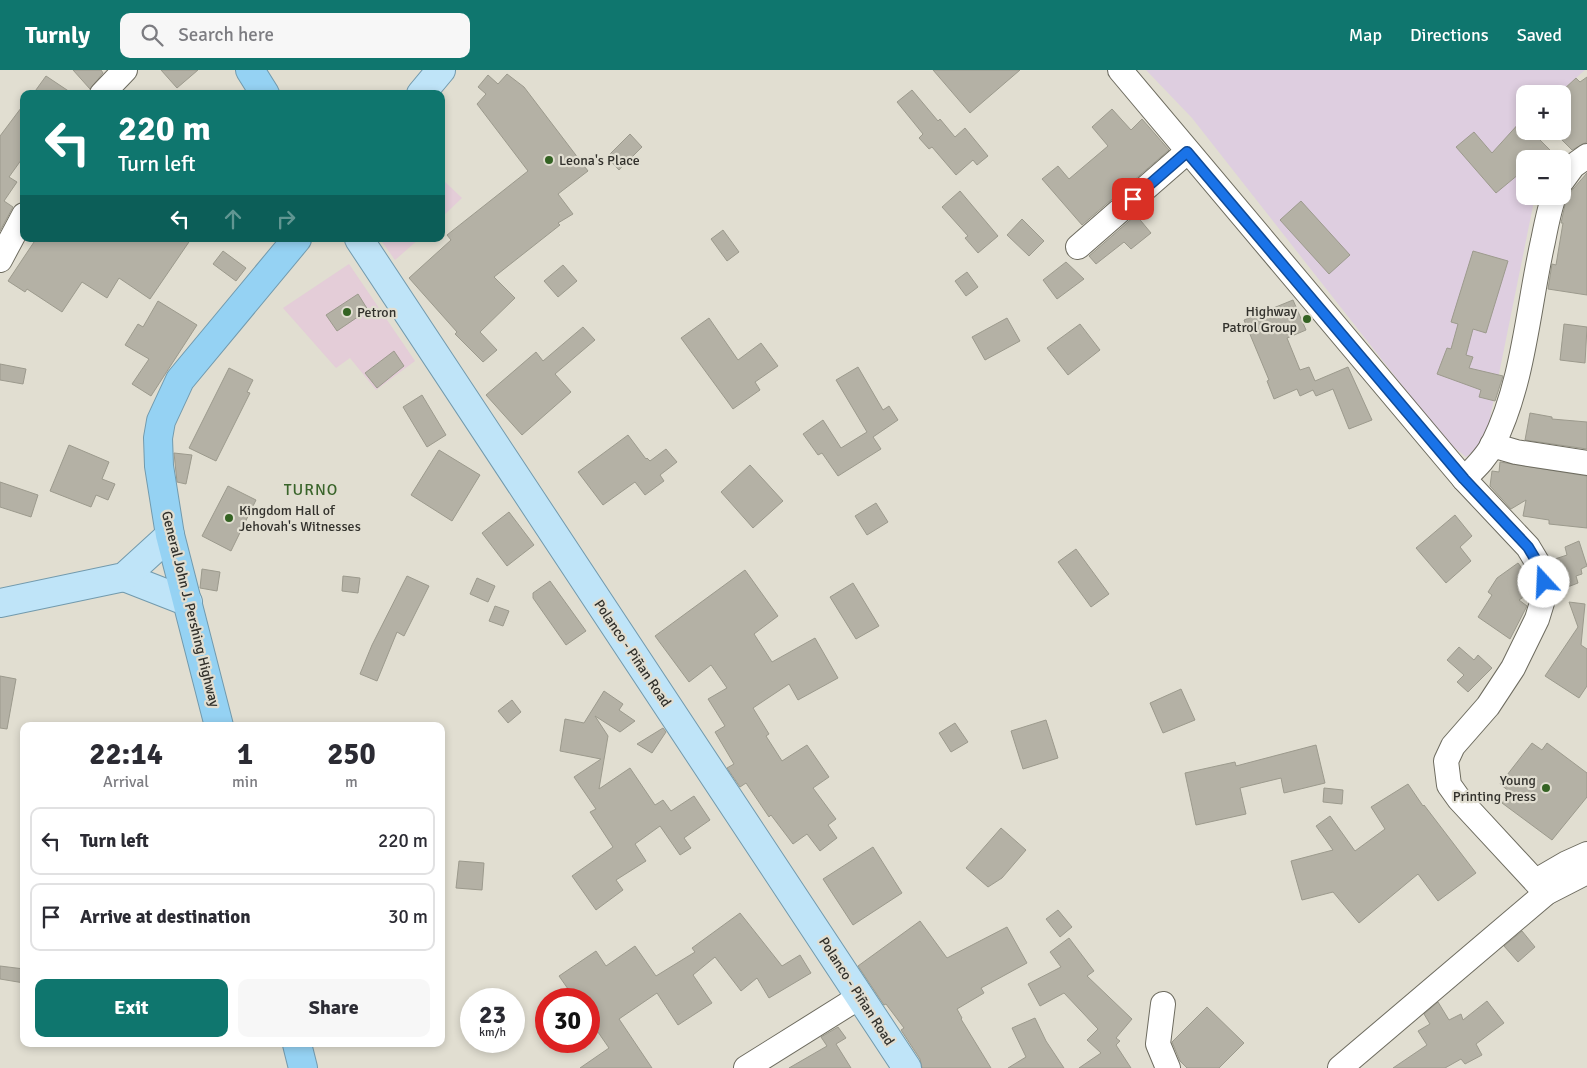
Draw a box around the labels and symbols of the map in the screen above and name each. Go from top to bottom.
place label: Leona's Place [559,152,640,169]
marker: Leona's Place [543,154,555,166]
pin [1112,178,1154,220]
place label: Highway Patrol Group [1222,303,1297,336]
place label: Petron [357,304,396,321]
marker: Petron [341,306,353,318]
marker: Highway Patrol Group [1301,313,1313,325]
district label: TURNO [284,480,338,500]
place label: Kingdom Hall of Jehovah's Witnesses [239,502,361,535]
street label: General John J. Pershing Highway [158,509,223,709]
marker: Kingdom Hall of Jehovah's Witnesses [223,512,235,524]
position arrow [1517,555,1569,607]
street label: Polanco - Piñan Road [590,596,675,710]
place label: Young Printing Press [1453,772,1536,805]
marker: Young Printing Press [1540,782,1552,794]
street label: Polanco - Piñan Road [815,934,898,1049]
speed limit sign: 30 [535,988,600,1053]

